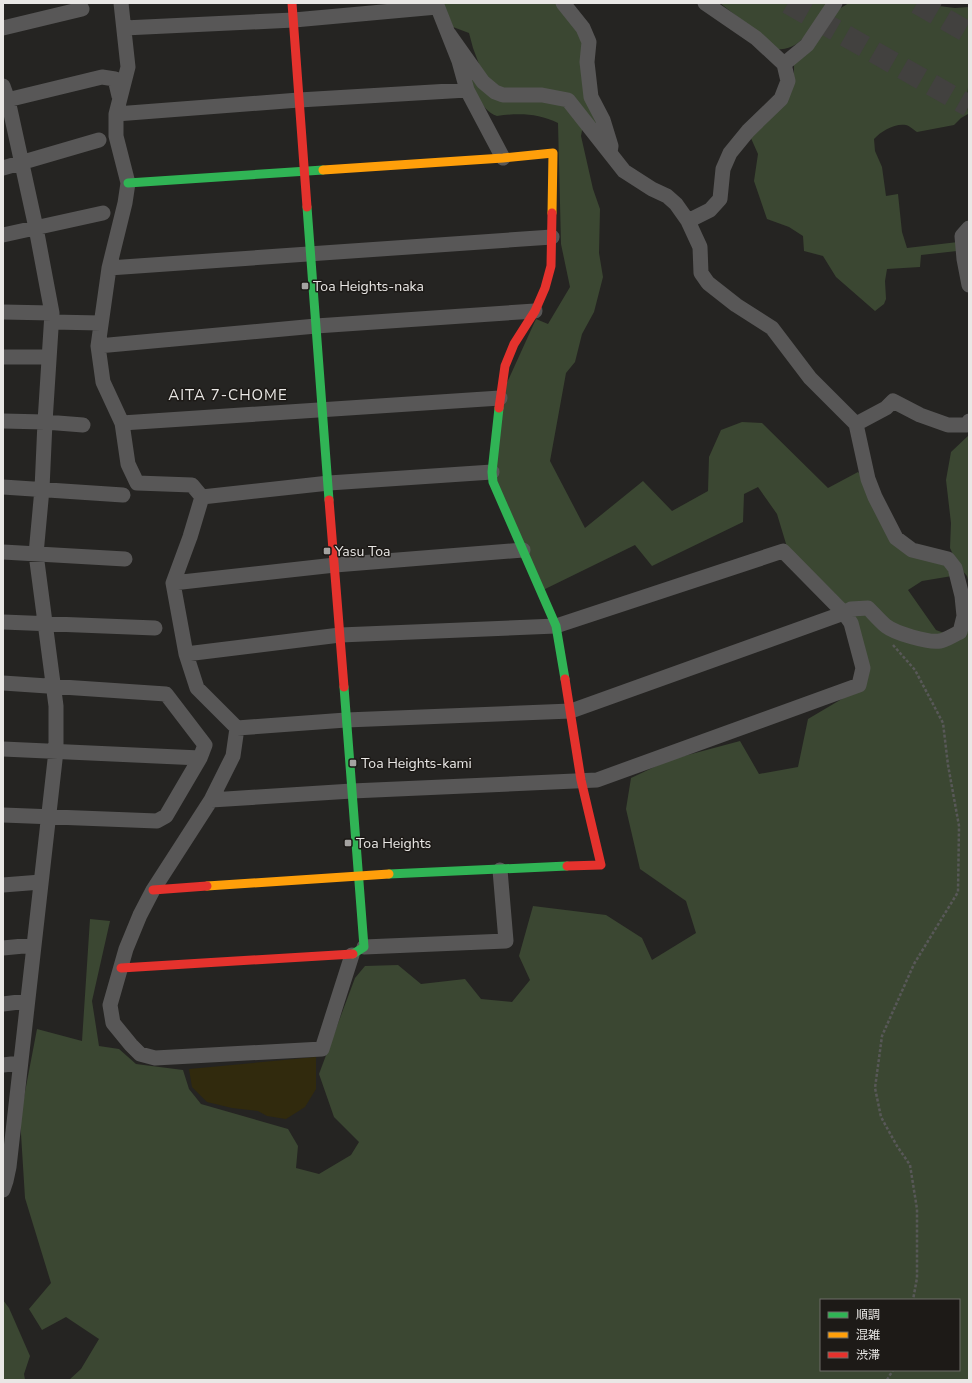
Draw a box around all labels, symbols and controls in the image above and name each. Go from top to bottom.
place label: Toa Heights-naka [313,277,424,296]
marker: Toa Heights-naka [300,281,310,291]
district label: AITA 7-CHOME [168,385,288,405]
place label: Yasu Toa [334,542,390,561]
marker: Yasu Toa [322,546,332,556]
place label: Toa Heights-kami [361,754,472,773]
marker: Toa Heights-kami [348,758,358,768]
place label: Toa Heights [356,834,432,853]
marker: Toa Heights [343,838,353,848]
legend [820,1299,960,1371]
text: 順調 [856,1307,880,1323]
text: 混雑 [856,1327,880,1343]
text: 渋滞 [856,1347,880,1363]

